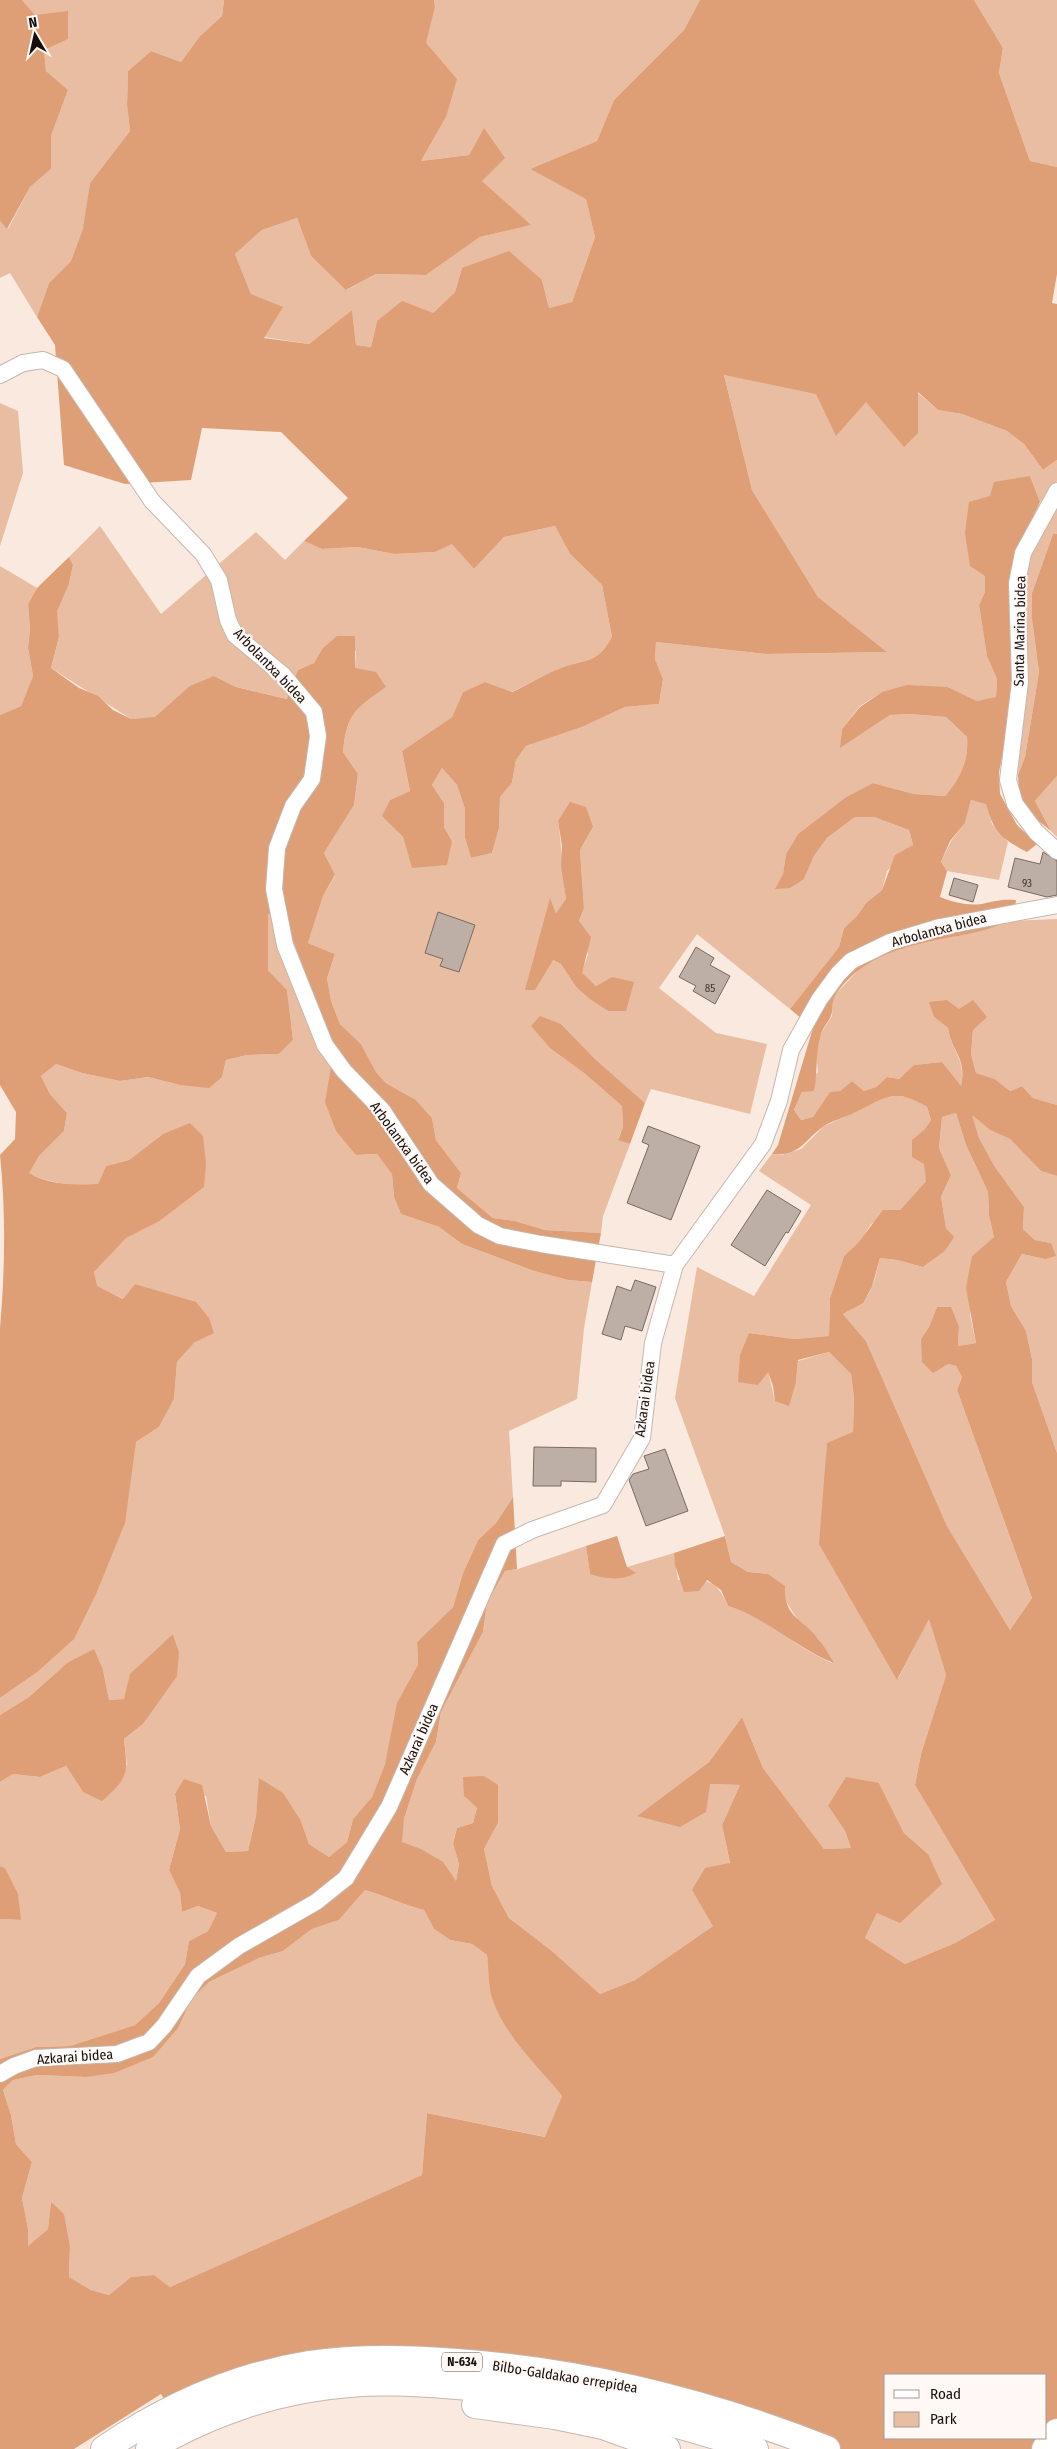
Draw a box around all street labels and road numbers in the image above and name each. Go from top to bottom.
street label: Santa Marina bidea [1011,575,1029,686]
street label: Arbolantxa bidea [230,625,310,707]
street label: Arbolantxa bidea [890,909,989,951]
street label: Arbolantxa bidea [366,1098,438,1188]
street label: Azkarai bidea [631,1360,659,1438]
street label: Azkarai bidea [396,1701,442,1777]
street label: Azkarai bidea [36,2046,114,2068]
road number: N-634 [442,2352,482,2372]
street label: Bilbo-Galdakao errepidea [491,2357,639,2397]

